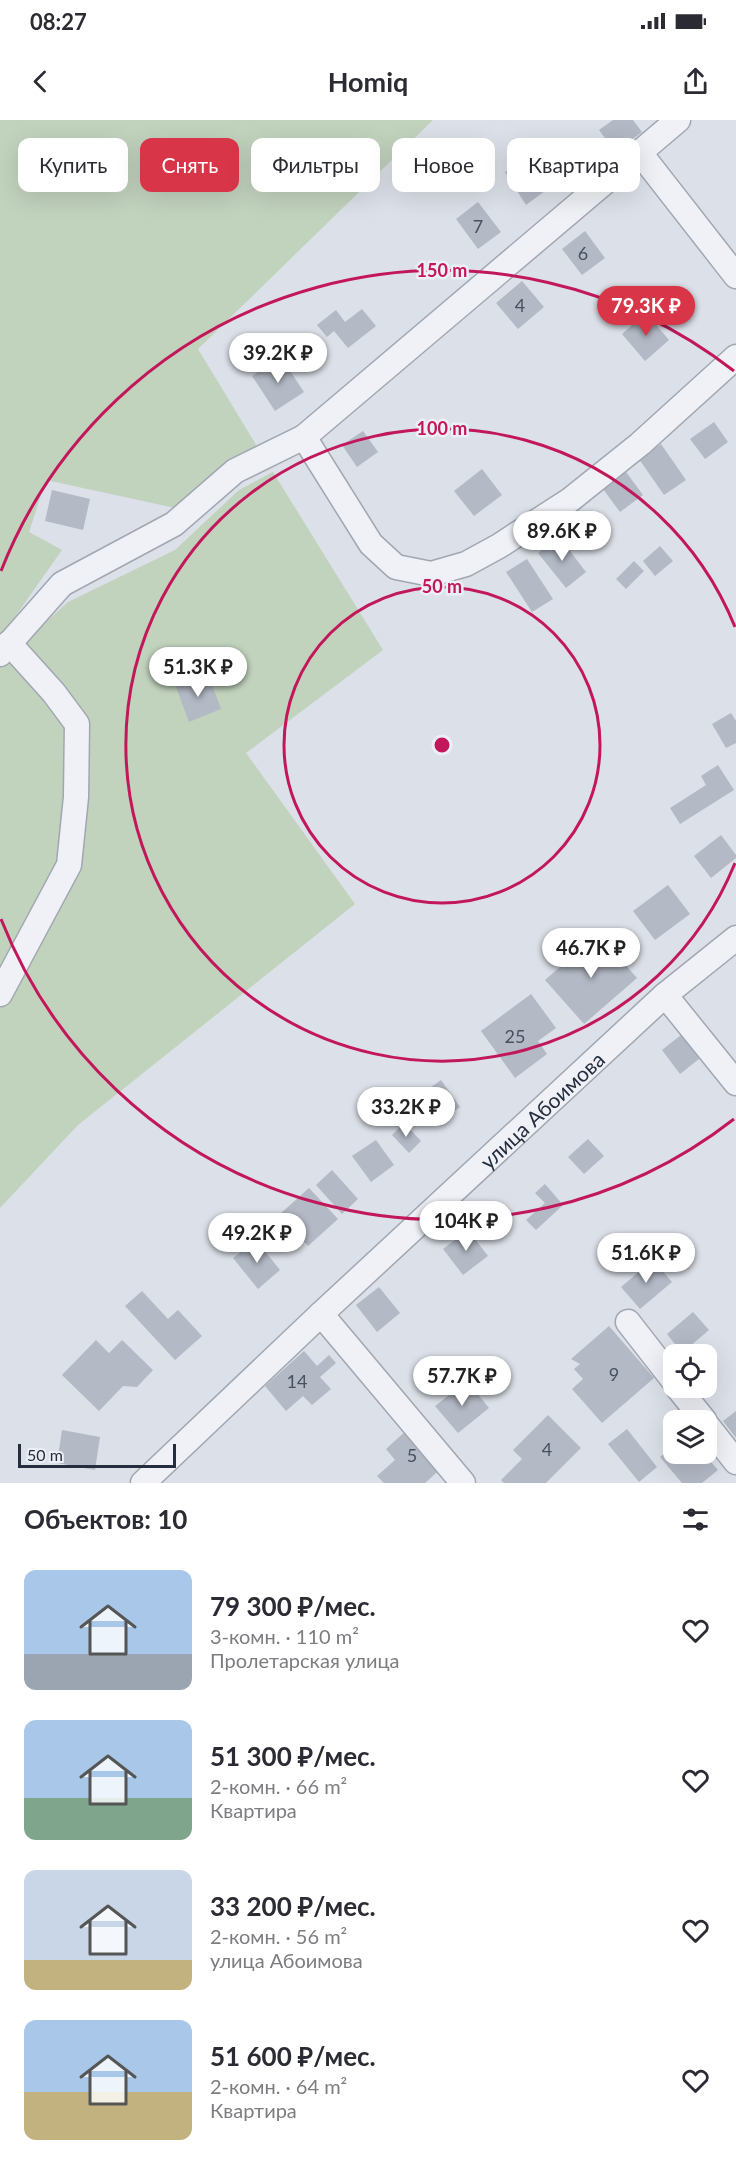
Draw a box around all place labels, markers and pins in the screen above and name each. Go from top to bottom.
pin: 79.3K ₽ [591,286,701,337]
pin: 39.2K ₽ [223,333,333,384]
pin: 89.6K ₽ [507,511,617,562]
pin: 51.3K ₽ [143,647,253,698]
centre of rings [432,735,452,755]
pin: 46.7K ₽ [536,928,646,979]
pin: 33.2K ₽ [351,1087,461,1138]
pin: 104K ₽ [417,1201,515,1252]
pin: 49.2K ₽ [202,1213,312,1264]
pin: 51.6K ₽ [591,1233,701,1284]
pin: 57.7K ₽ [407,1356,517,1407]

